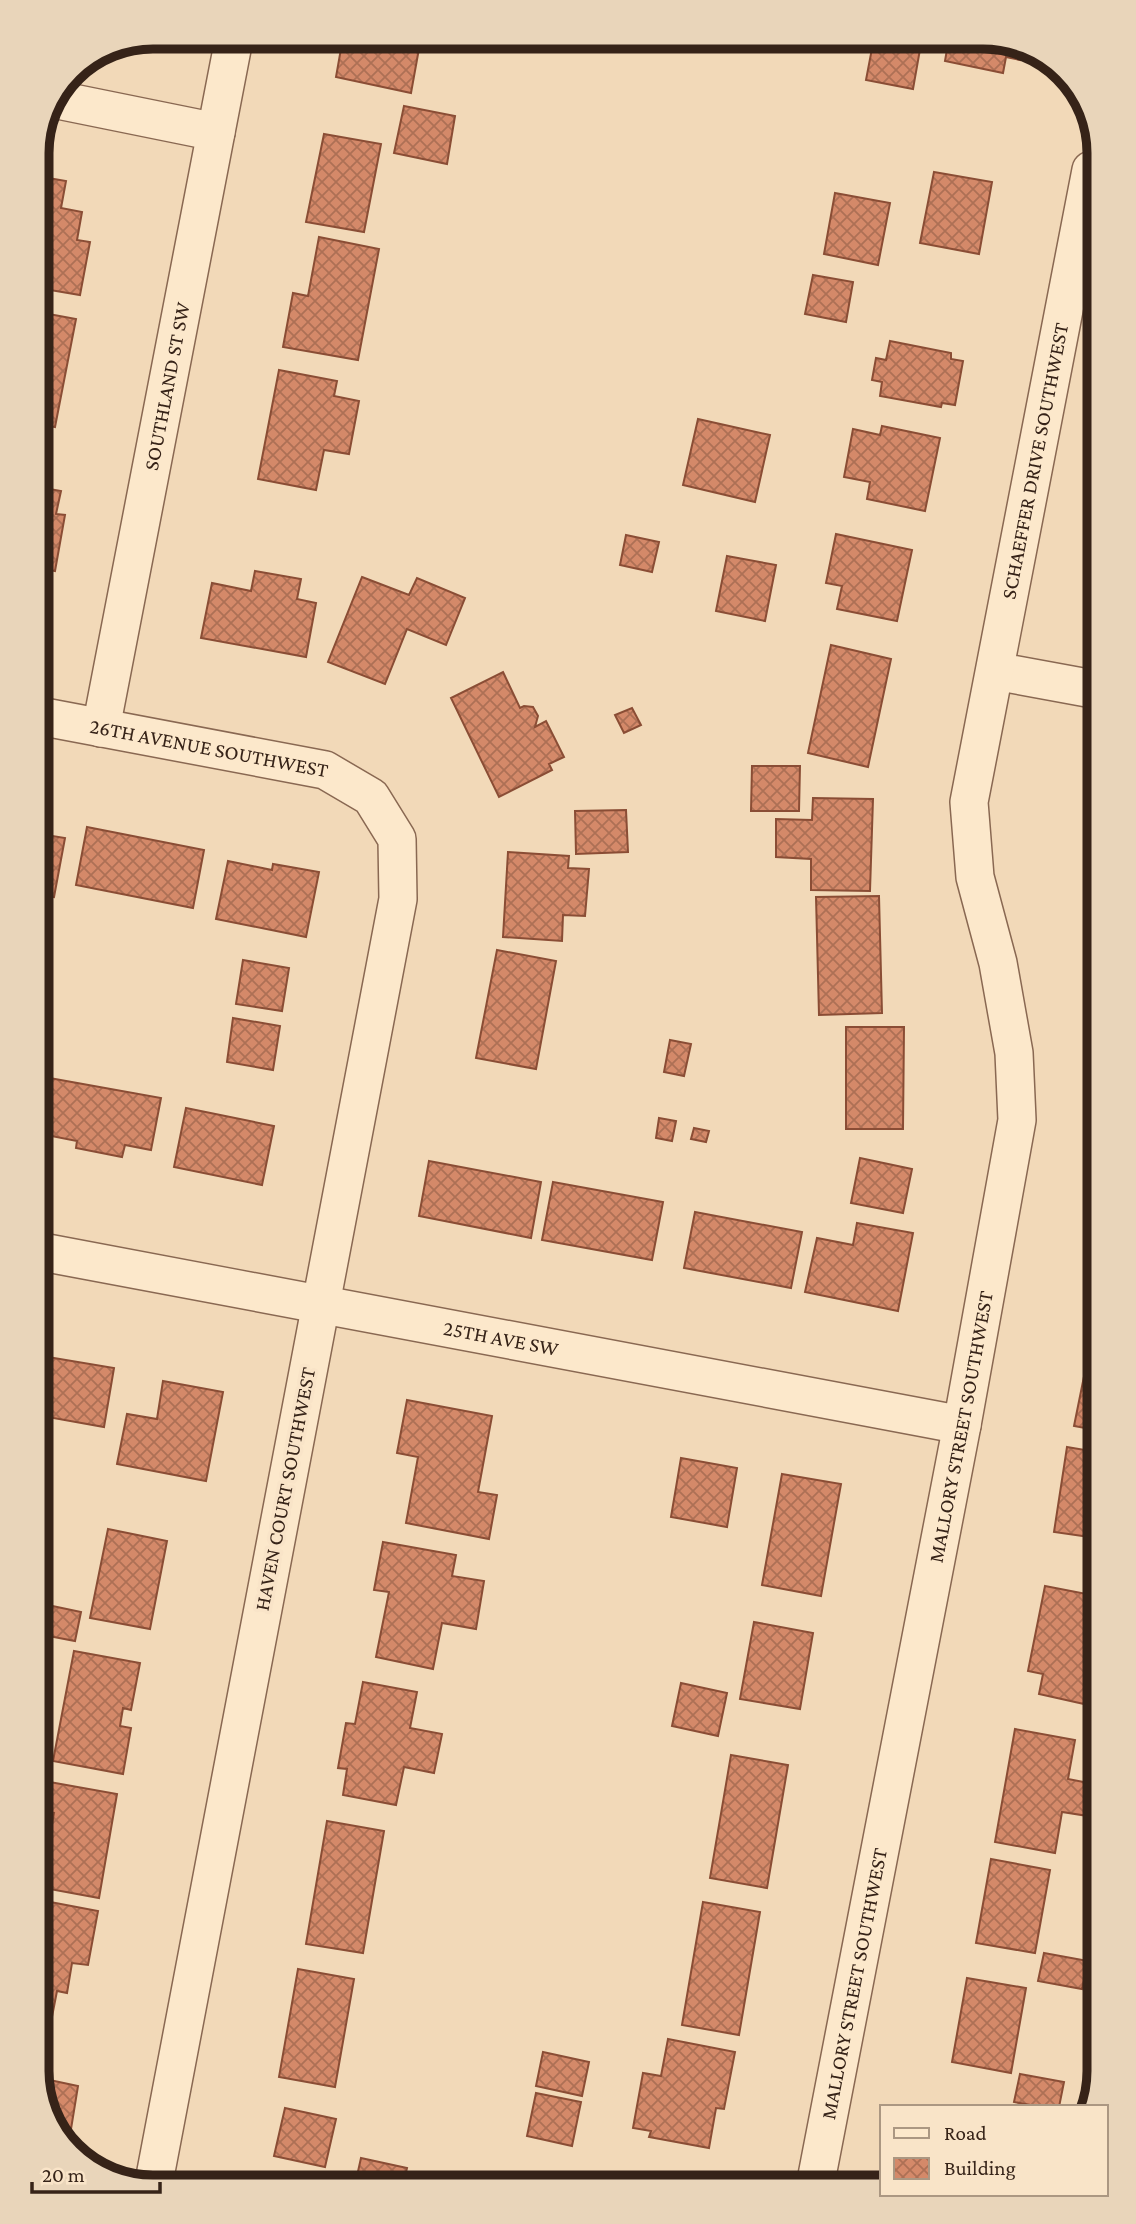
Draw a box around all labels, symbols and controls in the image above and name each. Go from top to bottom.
street label: SOUTHLAND ST SW [139,299,195,473]
street label: SCHAEFFER DRIVE SOUTHWEST [996,320,1073,601]
street label: 26TH AVENUE SOUTHWEST [88,714,331,782]
street label: MALLORY STREET SOUTHWEST [924,1288,998,1565]
street label: 25TH AVE SW [441,1316,561,1361]
street label: HAVEN COURT SOUTHWEST [250,1365,321,1613]
street label: MALLORY STREET SOUTHWEST [816,1845,892,2121]
legend [880,2105,1108,2196]
text: Road [944,2121,987,2145]
scale bar [32,2150,159,2194]
text: Building [944,2156,1016,2180]
text: 20 m [42,2163,85,2187]

